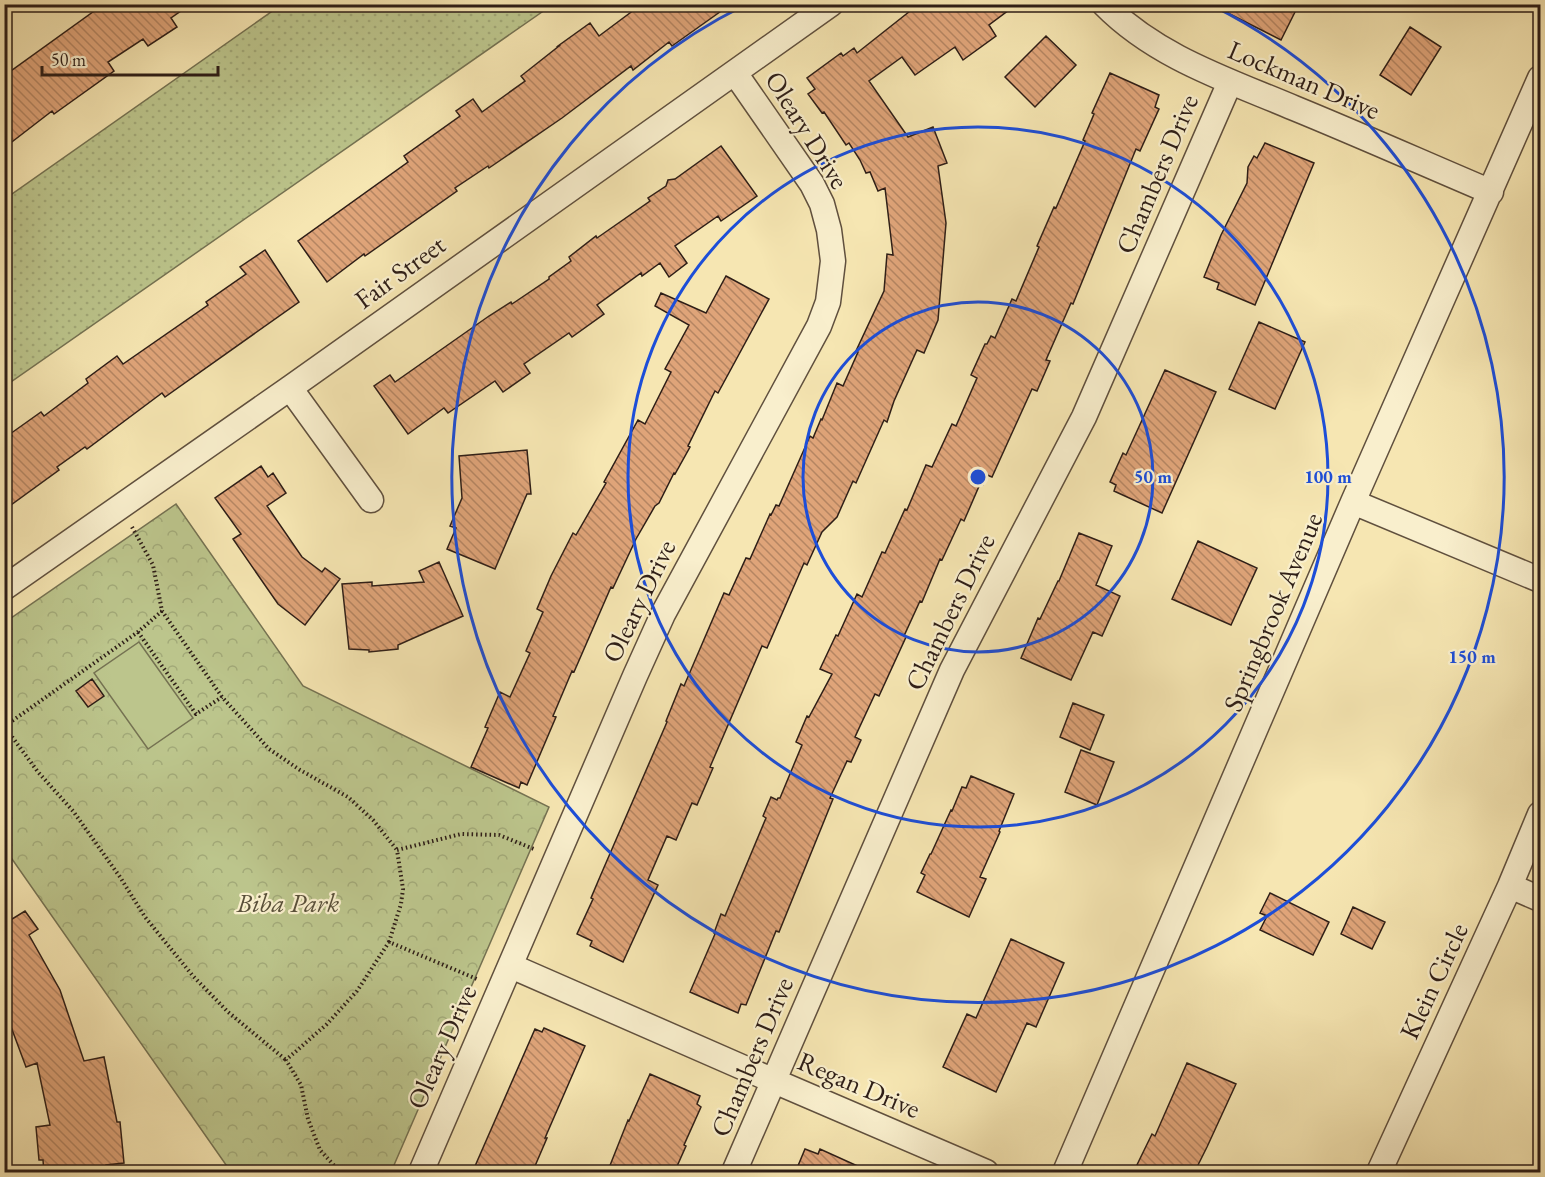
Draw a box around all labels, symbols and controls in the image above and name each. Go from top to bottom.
street label: Lockman Drive [1223,32,1386,127]
scale bar [42,39,218,77]
text: 50 m [51,48,86,71]
street label: Oleary Drive [758,64,857,195]
street label: Chambers Drive [1107,89,1206,259]
street label: Fair Street [347,227,453,316]
text: 50 m [1134,465,1172,488]
text: 100 m [1304,465,1352,488]
centre of rings [968,467,988,487]
street label: Springbrook Avenue [1215,507,1330,717]
street label: Chambers Drive [897,528,1003,696]
street label: Oleary Drive [594,534,683,668]
text: 150 m [1448,645,1496,668]
park label: Biba Park [236,885,339,920]
street label: Klein Circle [1391,917,1476,1045]
street label: Chambers Drive [702,972,801,1142]
street label: Oleary Drive [399,979,484,1114]
street label: Regan Drive [793,1043,926,1126]

